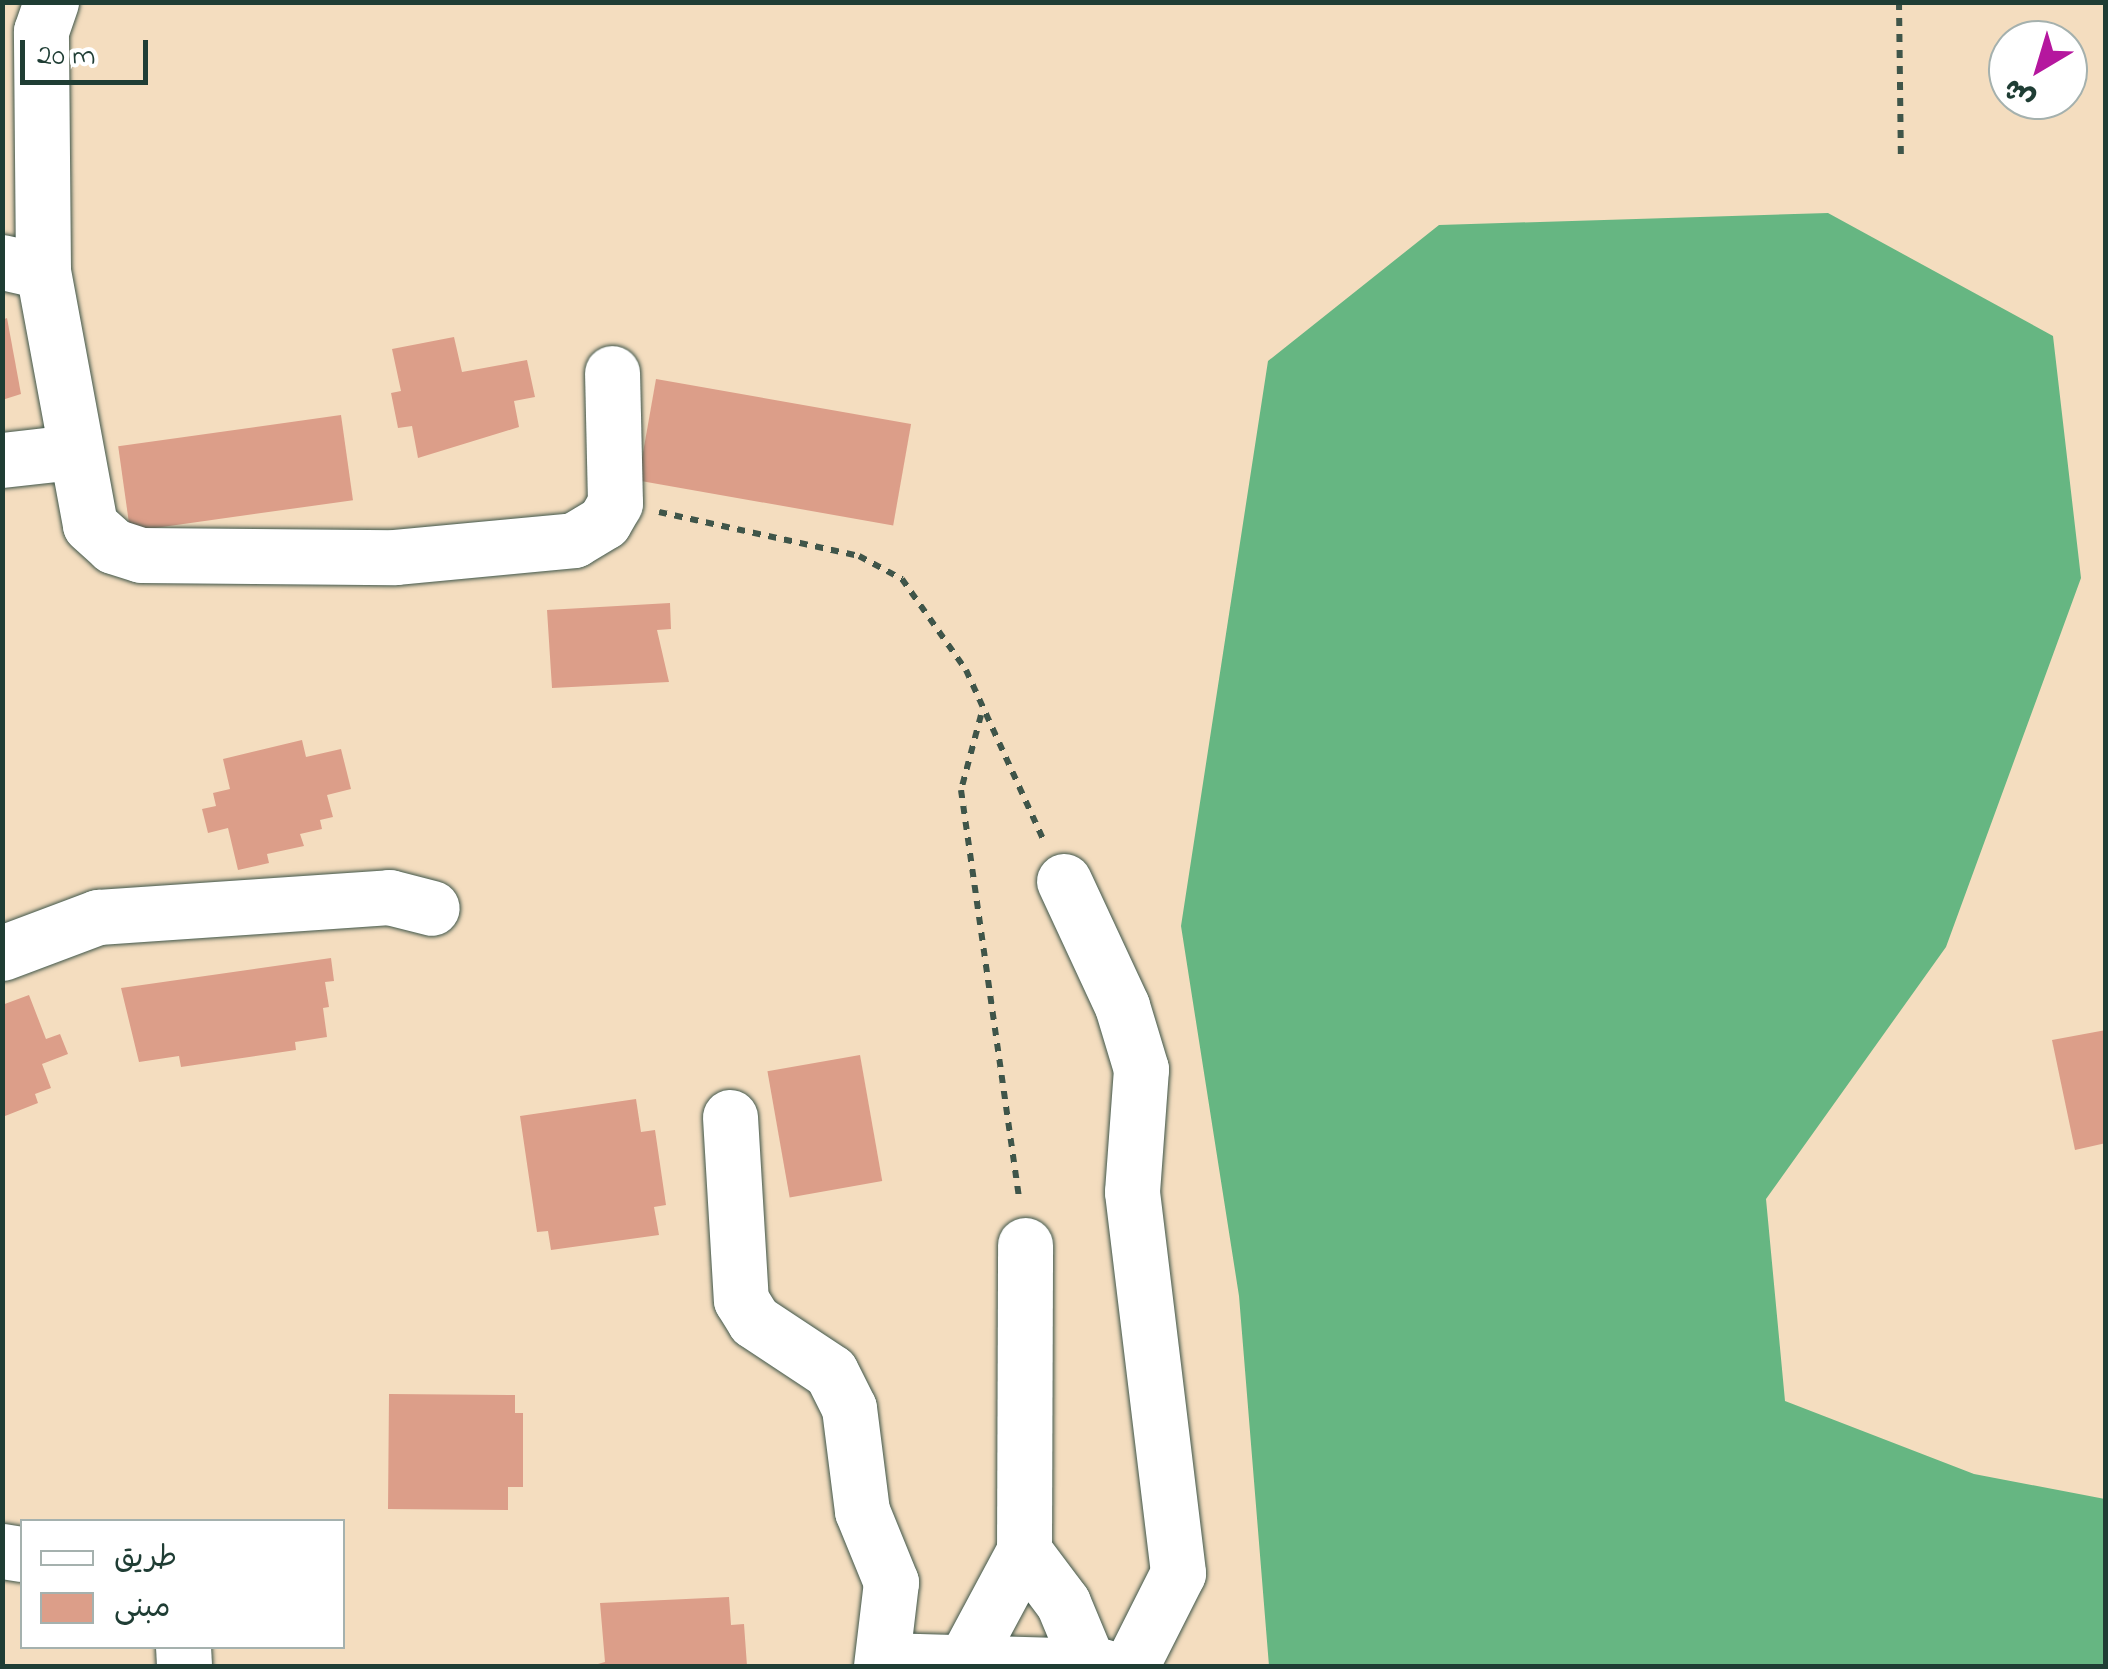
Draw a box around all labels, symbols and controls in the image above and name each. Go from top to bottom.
scale bar [25,20,152,82]
north arrow [1988,20,2088,120]
text: 20 m [37,35,96,79]
text: ش [1996,67,2045,118]
legend [20,1519,345,1649]
text: طريق [114,1537,177,1581]
text: مبنى [114,1587,170,1631]

